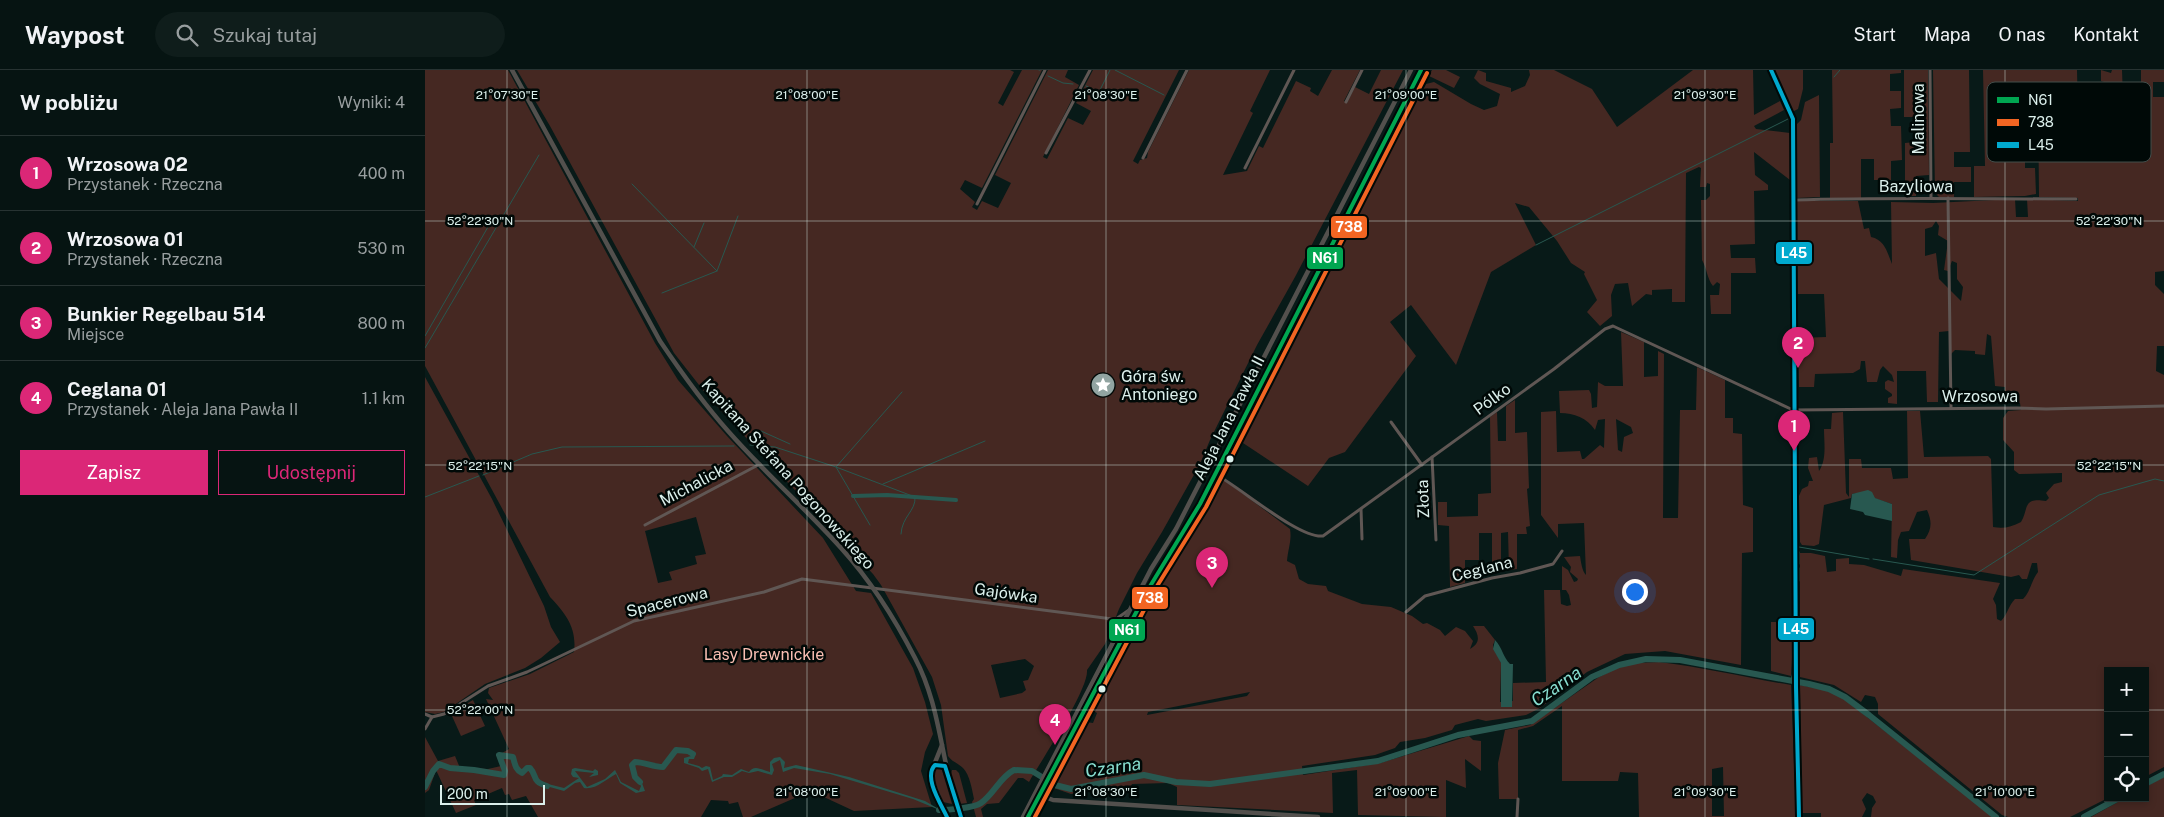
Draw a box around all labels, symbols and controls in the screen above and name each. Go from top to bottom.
search box [155,12,505,57]
text: Waypost [25,21,125,49]
icon: search [173,21,201,49]
text: Szukaj tutaj [213,24,317,46]
text: Start [1854,24,1896,45]
text: Mapa [1924,24,1970,45]
text: O nas [1998,24,2045,45]
text: Kontakt [2073,24,2139,45]
legend [1987,82,2151,162]
street label: Malinowa [1909,83,1928,155]
text: 21°07'30"E [476,88,538,102]
text: 21°08'00"E [776,88,838,102]
text: 21°08'30"E [1075,88,1137,102]
text: 21°09'00"E [1375,88,1437,102]
text: 21°09'30"E [1674,88,1736,102]
text: W pobliżu [20,90,118,115]
text: N61 [2028,92,2053,108]
text: Wyniki: 4 [337,93,405,112]
text: 738 [2028,114,2054,130]
text: L45 [2028,137,2054,153]
text: Wrzosowa 02 [67,153,188,175]
text: 1 [33,164,39,183]
text: 400 m [358,164,405,183]
text: Przystanek · Rzeczna [67,175,223,194]
street label: Bazyliowa [1879,177,1953,196]
text: 52°22'30"N [447,214,513,228]
text: 52°22'30"N [2076,214,2142,228]
line badge: 738 [1330,215,1368,239]
text: 738 [1335,219,1363,235]
text: Wrzosowa 01 [67,228,184,250]
text: 2 [31,239,41,258]
text: 530 m [357,239,405,258]
line badge: L45 [1775,241,1813,265]
text: L45 [1781,245,1807,261]
line badge: N61 [1306,246,1344,270]
text: Przystanek · Rzeczna [67,250,223,269]
text: N61 [1312,250,1338,266]
text: Bunkier Regelbau 514 [67,303,266,325]
text: 3 [31,314,41,333]
text: 800 m [358,314,405,333]
text: Miejsce [67,325,124,344]
pin: 2 [1782,327,1814,368]
street label: Aleja Jana Pawła II [1189,353,1269,483]
place label: Góra św. Antoniego [1121,367,1197,404]
place icon: Góra św. Antoniego [1090,372,1116,398]
street label: Kapitana Stefana Pogonowskiego [697,375,879,573]
text: Ceglana 01 [67,378,167,400]
street label: Pólko [1470,379,1514,419]
street label: Wrzosowa [1942,387,2018,406]
text: 4 [31,389,41,408]
text: 1.1 km [362,389,405,408]
text: Przystanek · Aleja Jana Pawła II [67,400,298,419]
pin: 1 [1778,410,1810,451]
button: Zapisz [20,450,208,495]
button: Udostępnij [218,450,405,495]
unlabelled marker [1225,454,1235,464]
street label: Michalicka [656,456,736,510]
text: 52°22'15"N [448,459,512,473]
text: 52°22'15"N [2077,459,2141,473]
street label: Złota [1413,479,1433,519]
pin: 3 [1196,547,1228,588]
street label: Ceglana [1450,552,1514,586]
street label: Gajówka [973,579,1039,607]
your location [1622,579,1648,605]
street label: Spacerowa [624,583,710,621]
line badge: 738 [1131,586,1169,610]
text: 738 [1136,590,1164,606]
line badge: L45 [1777,617,1815,641]
line badge: N61 [1108,618,1146,642]
text: L45 [1783,621,1809,637]
text: N61 [1114,622,1140,638]
park label: Lasy Drewnickie [704,645,824,664]
water label: Czarna [1527,662,1585,710]
map controls [2104,667,2149,802]
button: + [2104,667,2149,712]
unlabelled marker [1097,684,1107,694]
text: 52°22'00"N [447,703,513,717]
pin: 4 [1039,704,1071,745]
button: − [2104,712,2149,757]
water label: Czarna [1084,753,1142,781]
button: locate [2104,757,2149,802]
scale bar [440,782,545,805]
text: 21°08'00"E [776,785,838,799]
text: 21°08'30"E [1075,785,1137,799]
text: 21°09'00"E [1375,785,1437,799]
text: 21°09'30"E [1674,785,1736,799]
text: 21°10'00"E [1975,785,2035,799]
text: 200 m [447,786,488,802]

